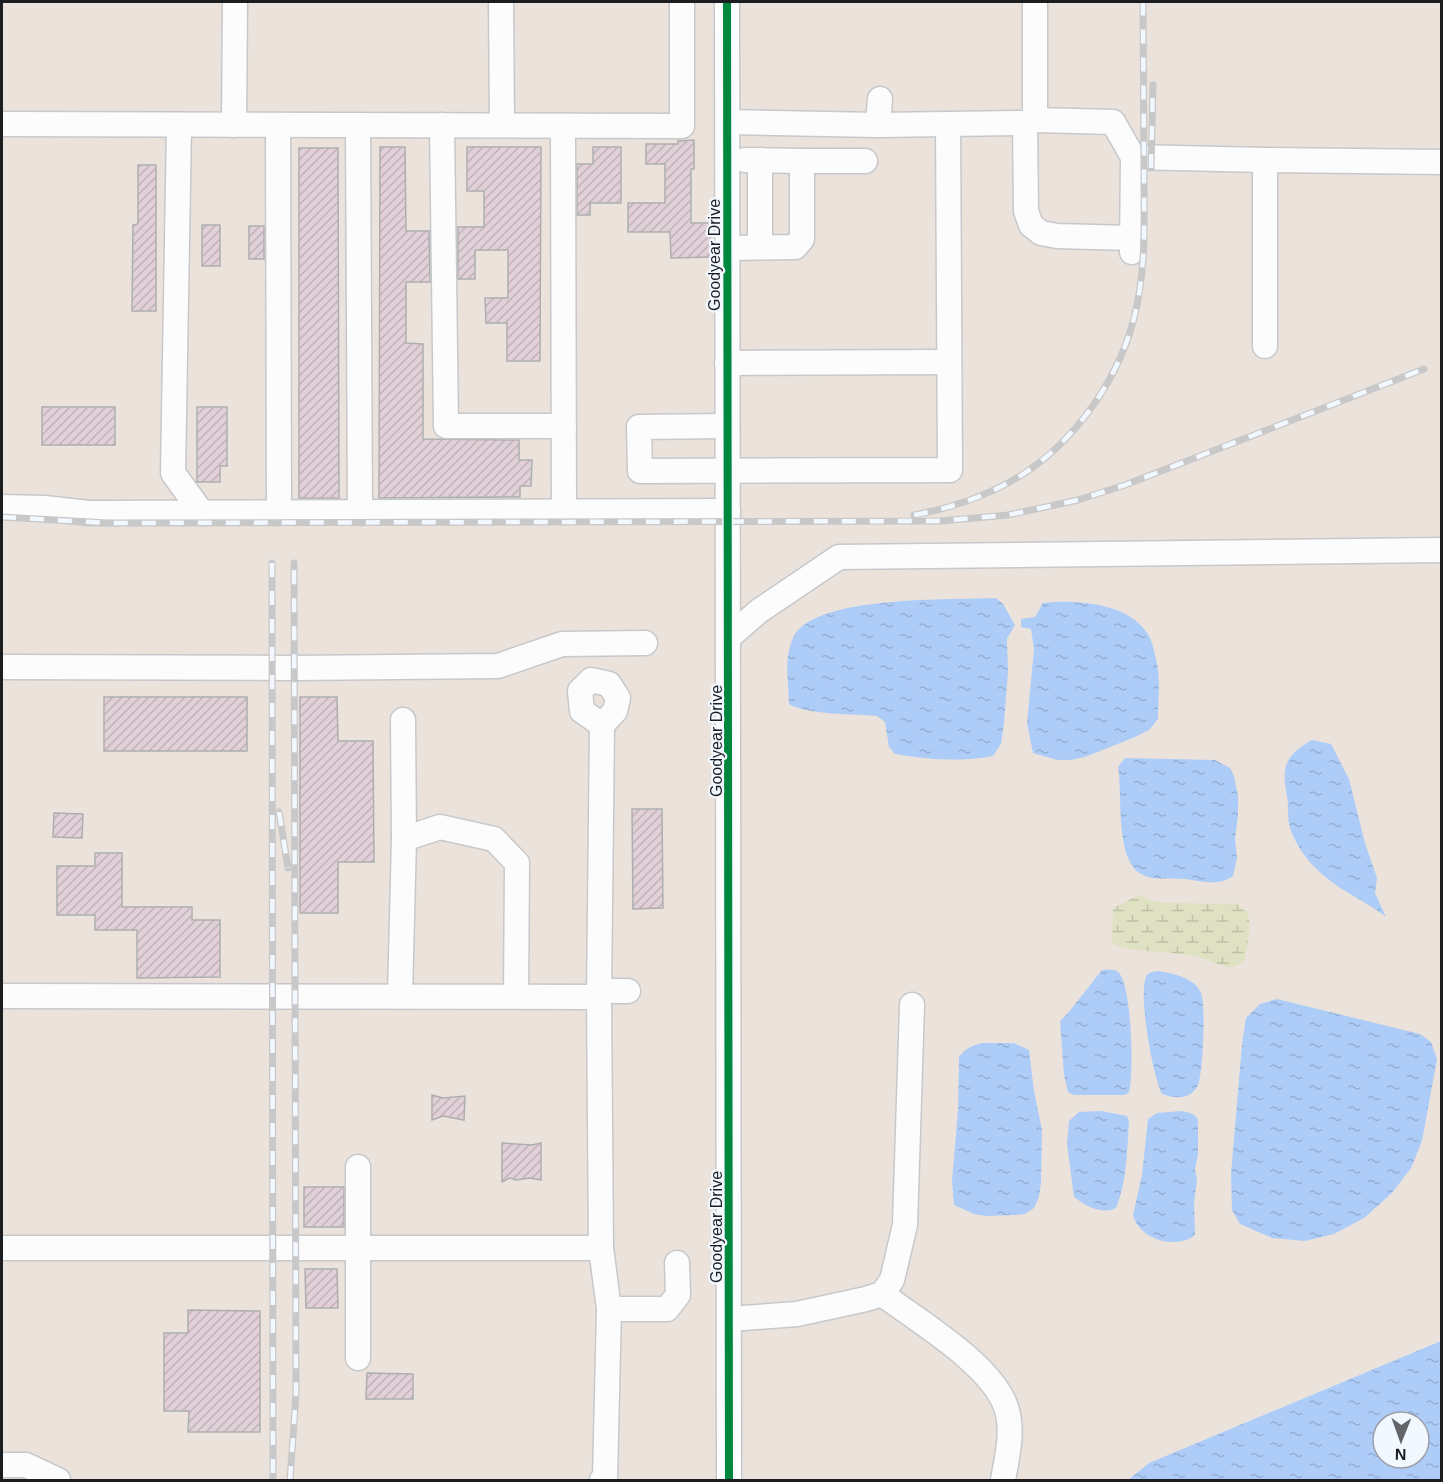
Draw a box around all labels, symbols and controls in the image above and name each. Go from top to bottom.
street label: Goodyear Drive [706,199,723,311]
street label: Goodyear Drive [708,685,725,797]
street label: Goodyear Drive [708,1171,725,1283]
north arrow [1371,1410,1431,1470]
text: N [1395,1446,1407,1463]

